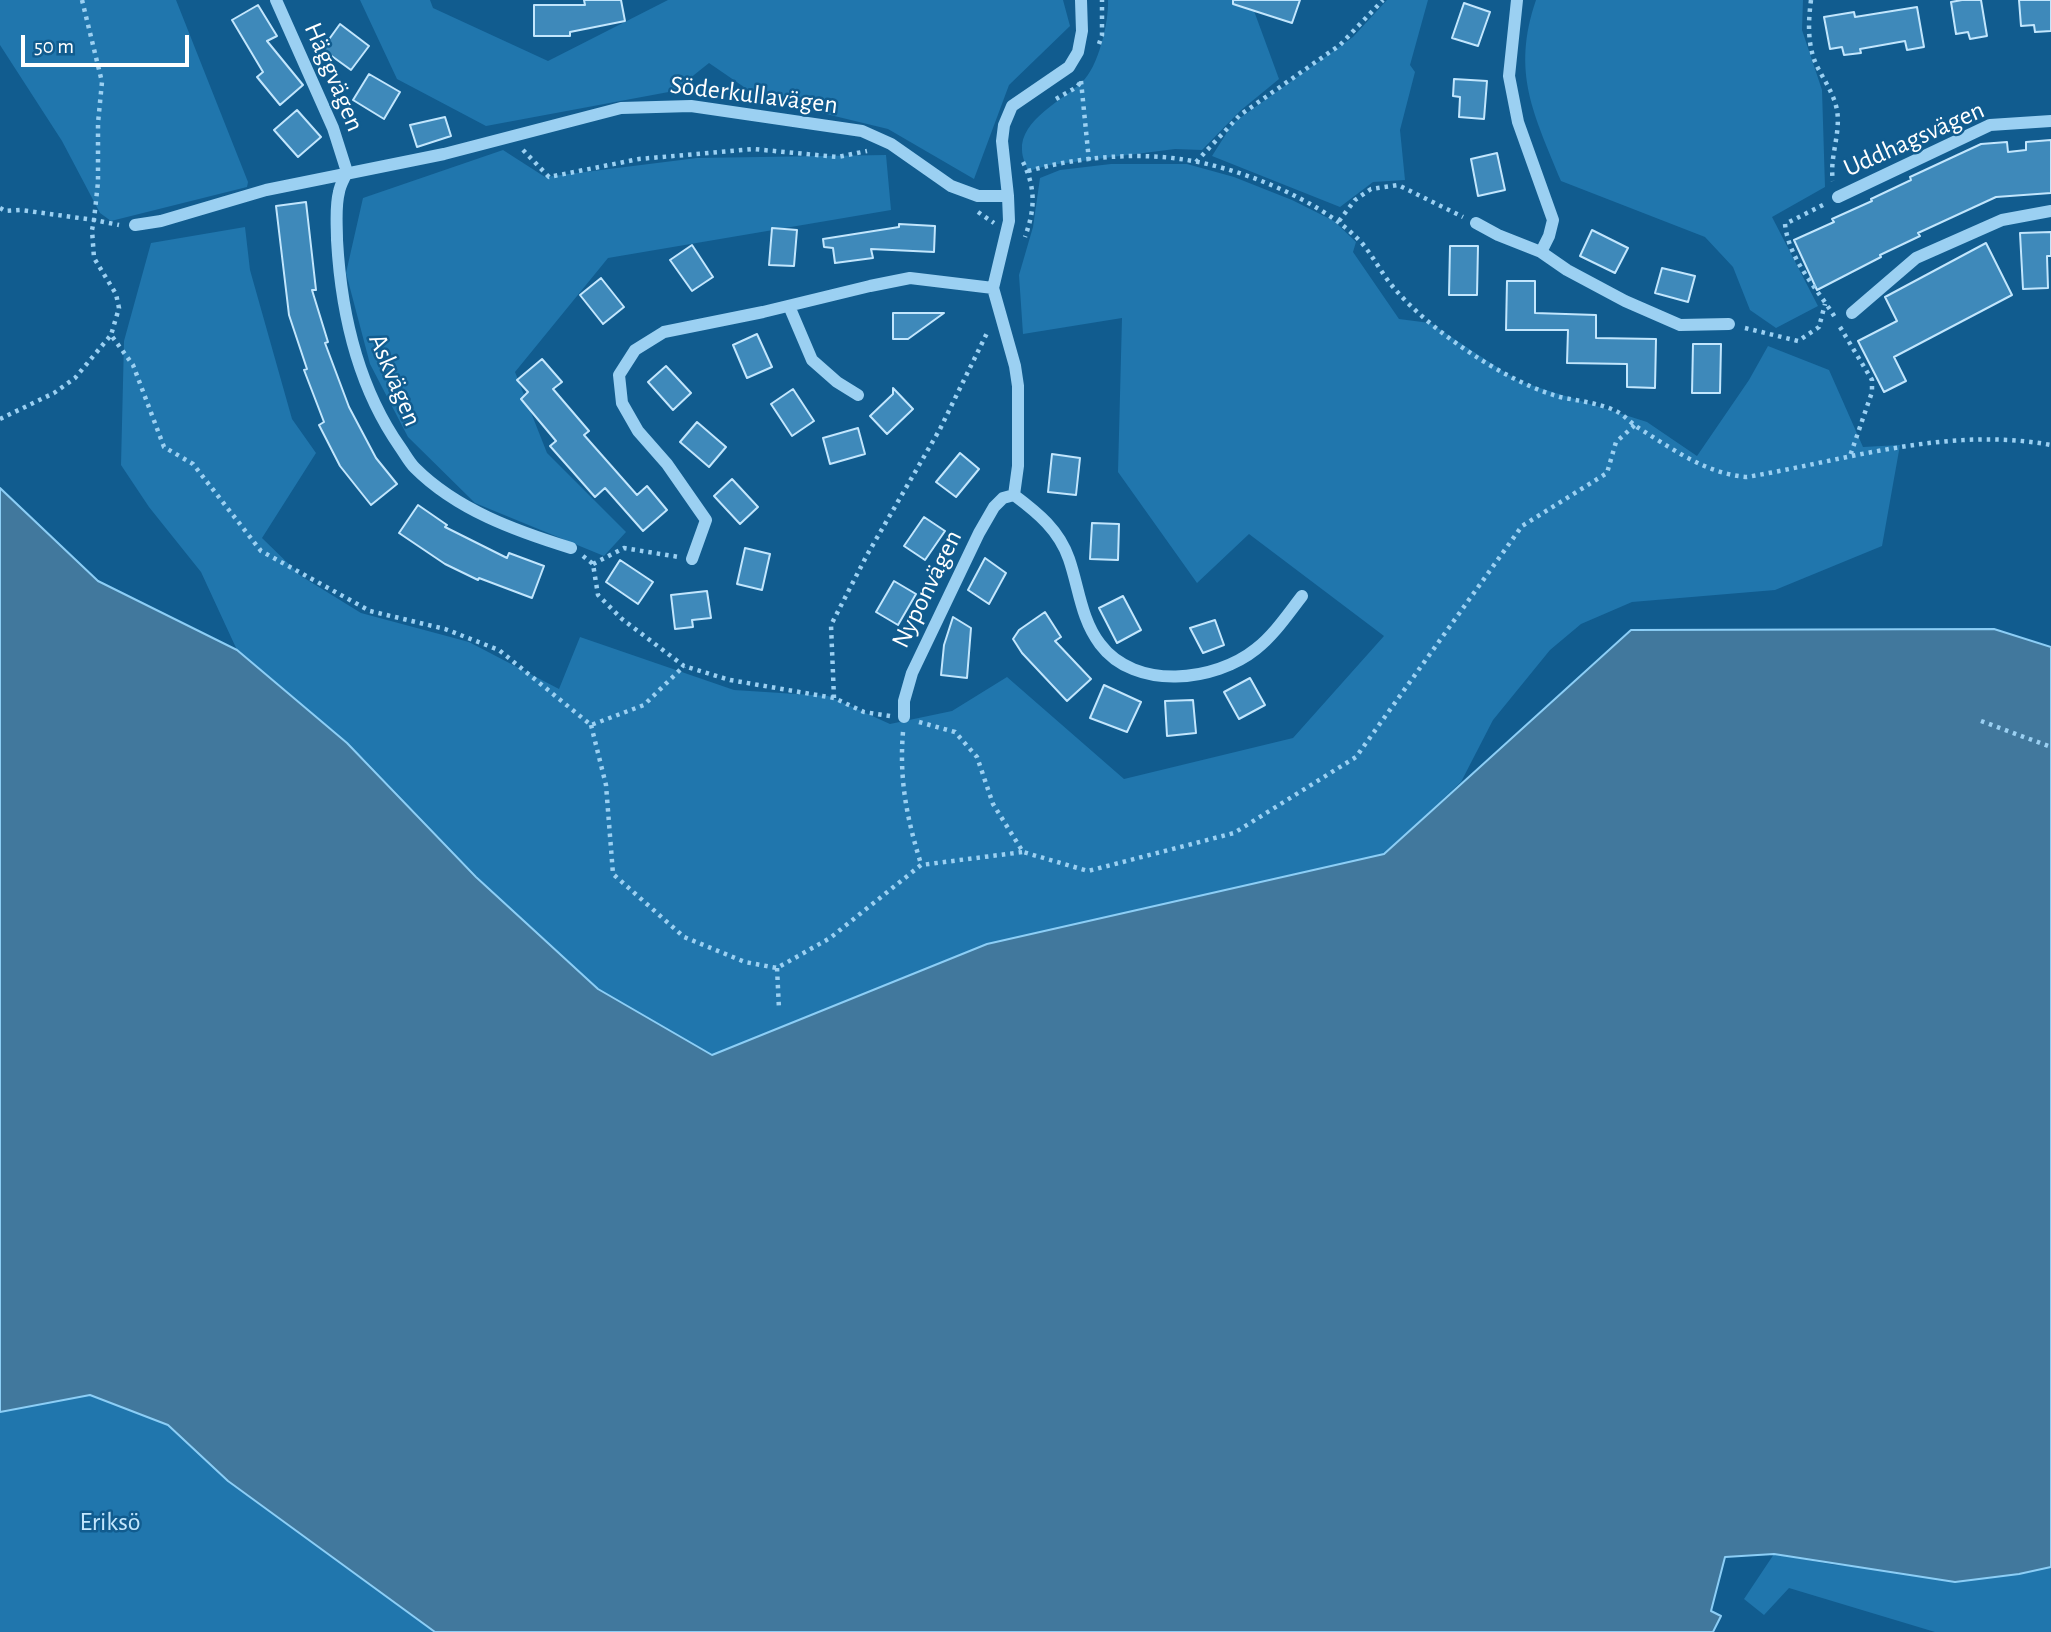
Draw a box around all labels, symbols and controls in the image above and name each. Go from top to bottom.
street label: Häggvägen [297,18,371,136]
scale bar [24,21,192,65]
text: 50 m [34,36,74,57]
street label: Söderkullavägen [668,69,840,121]
street label: Uddhagsvägen [1839,94,1989,184]
street label: Askvägen [362,329,428,431]
street label: Nyponvägen [885,525,969,653]
park label: Eriksö [79,1506,141,1538]

